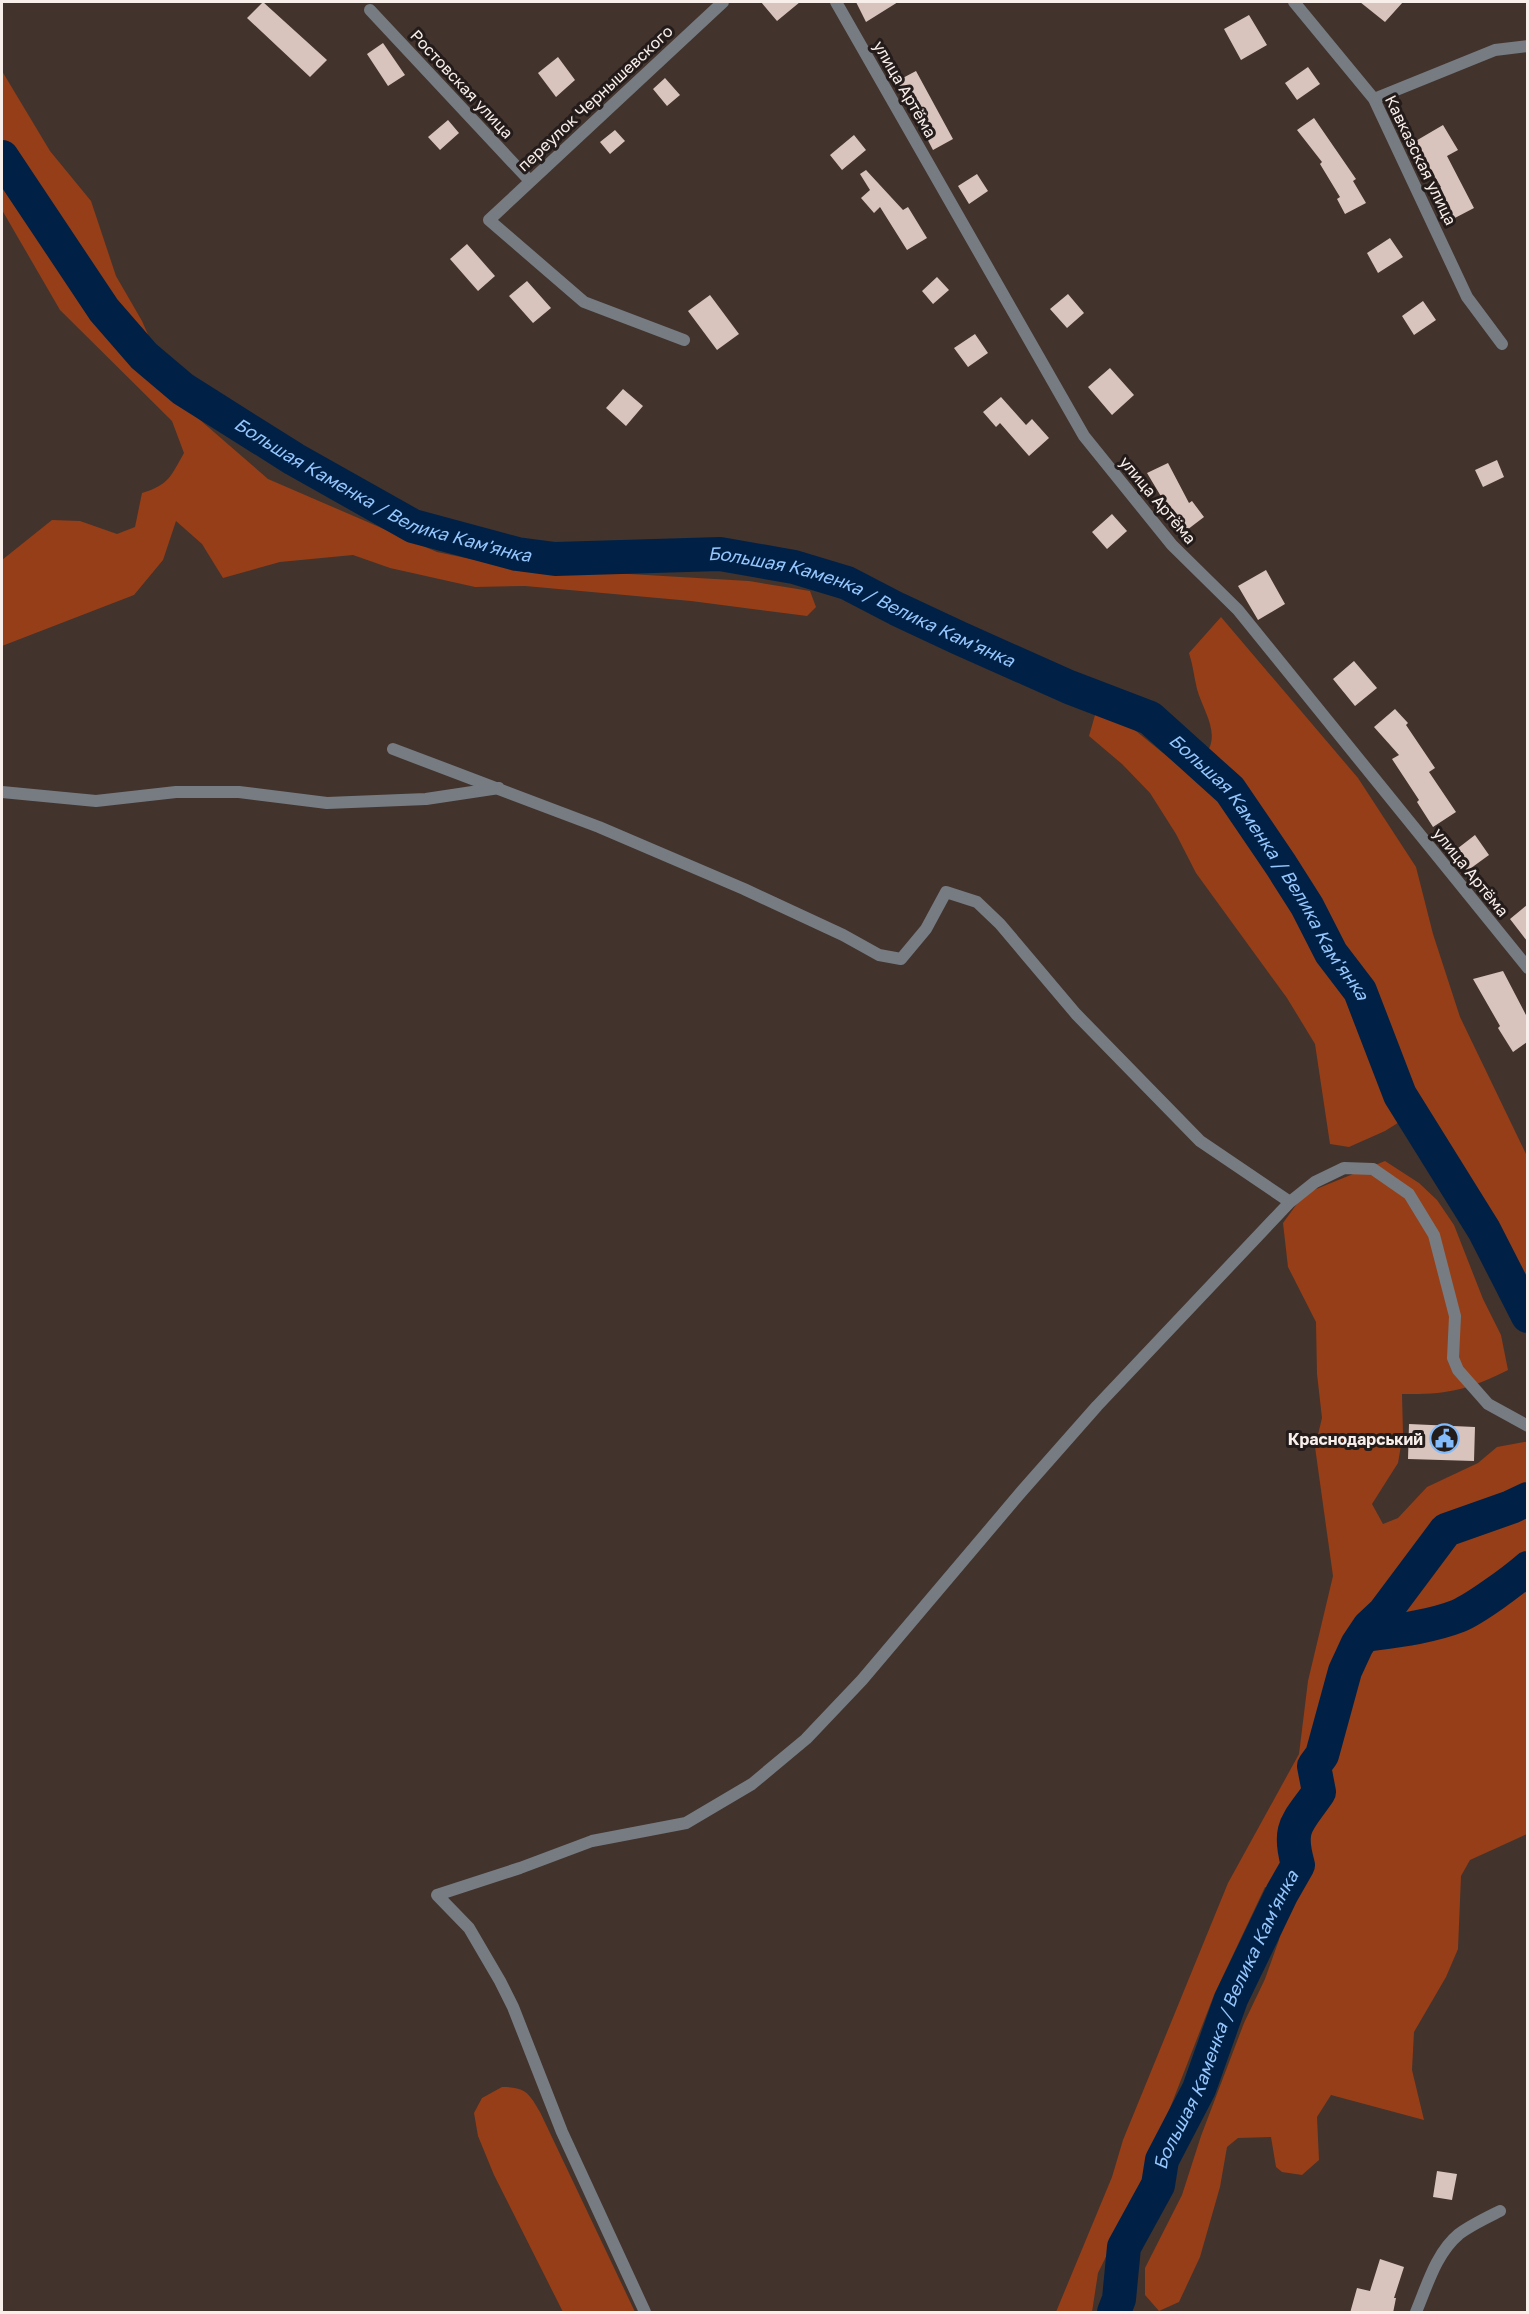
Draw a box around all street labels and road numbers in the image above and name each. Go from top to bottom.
street label: переулок Чернышевского [513,21,677,175]
street label: Ростовская улица [406,25,518,143]
street label: улица Артёма [869,37,941,141]
street label: Кавказская улица [1381,92,1461,228]
street label: улица Артёма [1115,452,1201,548]
street label: улица Артёма [1429,823,1513,921]

